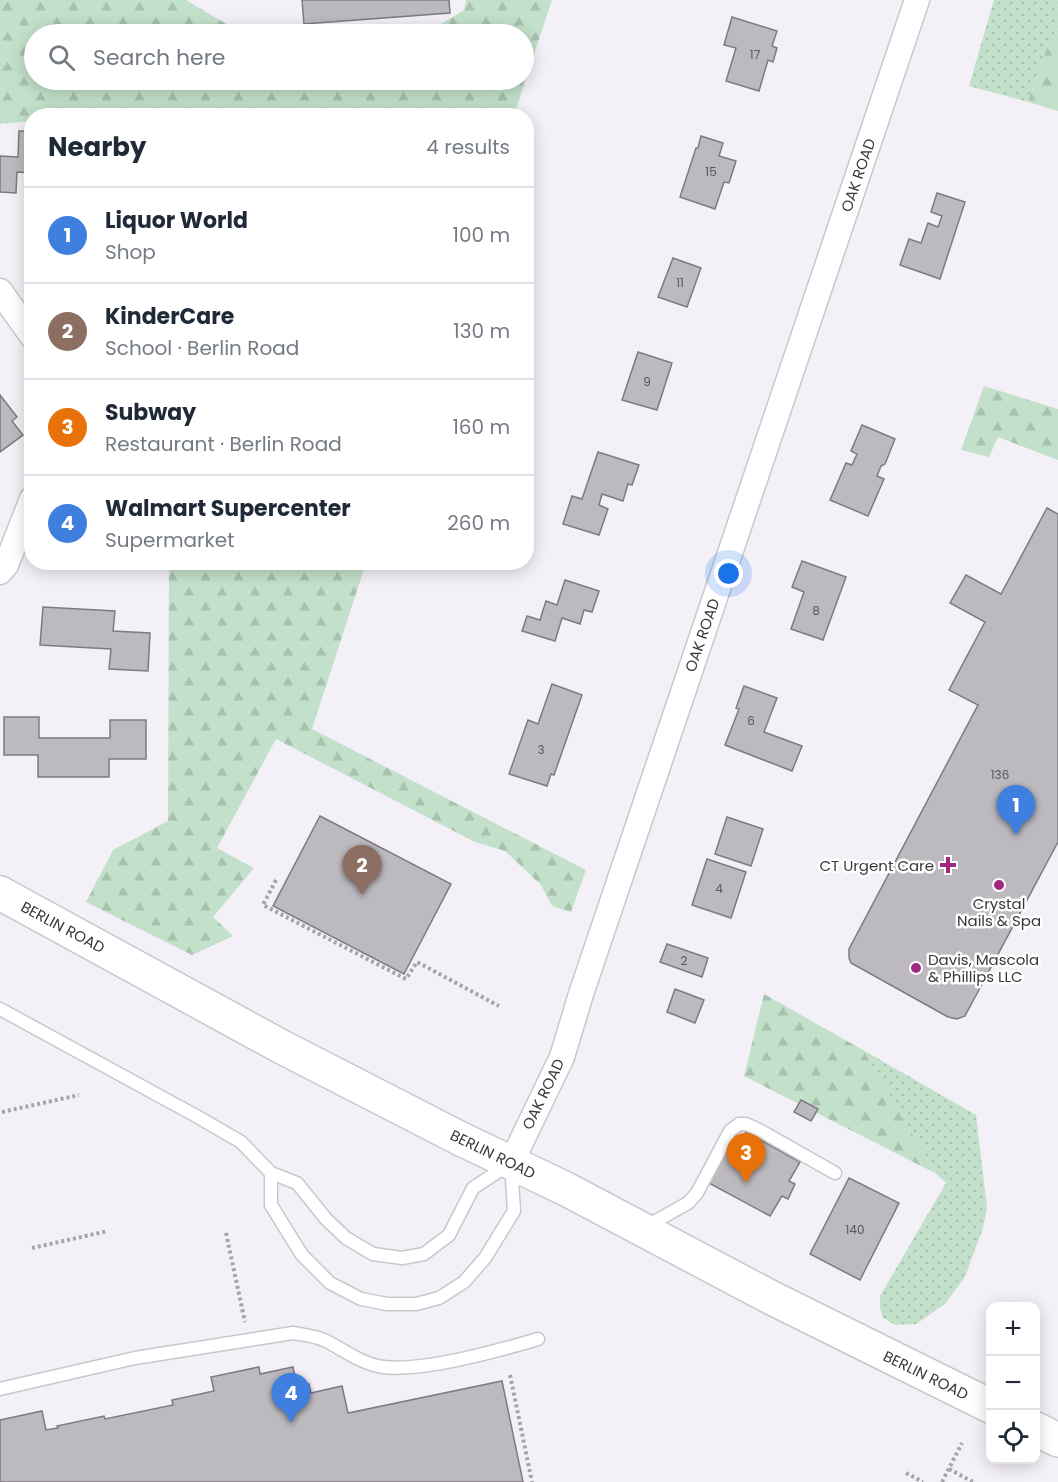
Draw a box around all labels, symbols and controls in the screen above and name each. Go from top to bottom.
search box [24,24,534,90]
icon: search [45,41,78,74]
text: Search here [93,42,226,73]
house number: 17 [750,46,761,63]
text: Nearby [48,129,146,165]
text: 4 results [426,133,510,161]
street label: OAK ROAD [836,135,880,215]
house number: 15 [705,163,717,180]
text: Liquor World [105,205,248,236]
text: 1 [64,221,71,249]
text: 100 m [453,221,510,249]
text: Shop [105,238,156,266]
house number: 11 [676,274,684,291]
text: KinderCare [105,301,234,332]
text: 2 [62,317,73,345]
text: 130 m [453,317,510,345]
text: School · Berlin Road [105,334,299,362]
house number: 9 [643,373,651,390]
text: Subway [105,397,196,428]
text: 3 [61,413,74,441]
text: 160 m [452,413,510,441]
text: Restaurant · Berlin Road [105,430,342,458]
text: Walmart Supercenter [105,493,351,524]
text: 4 [61,509,74,537]
text: 260 m [447,509,510,537]
text: Supermarket [105,526,234,554]
your location [714,559,743,588]
street label: OAK ROAD [680,595,724,675]
house number: 8 [812,602,820,619]
house number: 6 [747,712,755,729]
house number: 3 [537,741,545,758]
house number: 136 [991,766,1009,783]
pin: 1 [996,786,1036,835]
pin: 2 [342,846,382,895]
place label: CT Urgent Care [819,855,934,876]
marker: CT Urgent Care [939,856,957,874]
marker: Crystal Nails & Spa [992,878,1006,892]
house number: 4 [715,880,723,897]
place label: Crystal Nails & Spa [957,893,1041,931]
street label: BERLIN ROAD [17,896,109,958]
place label: Davis, Mascola & Phillips LLC [928,949,1039,987]
house number: 2 [681,952,688,969]
marker: Davis, Mascola & Phillips LLC [909,961,923,975]
street label: OAK ROAD [517,1055,569,1133]
street label: BERLIN ROAD [447,1124,539,1184]
pin: 3 [726,1134,766,1183]
house number: 140 [846,1221,864,1238]
map controls [986,1302,1040,1464]
button: + [986,1302,1040,1356]
street label: BERLIN ROAD [880,1345,972,1405]
button: − [986,1356,1040,1410]
pin: 4 [272,1374,310,1423]
button: locate [986,1410,1040,1464]

